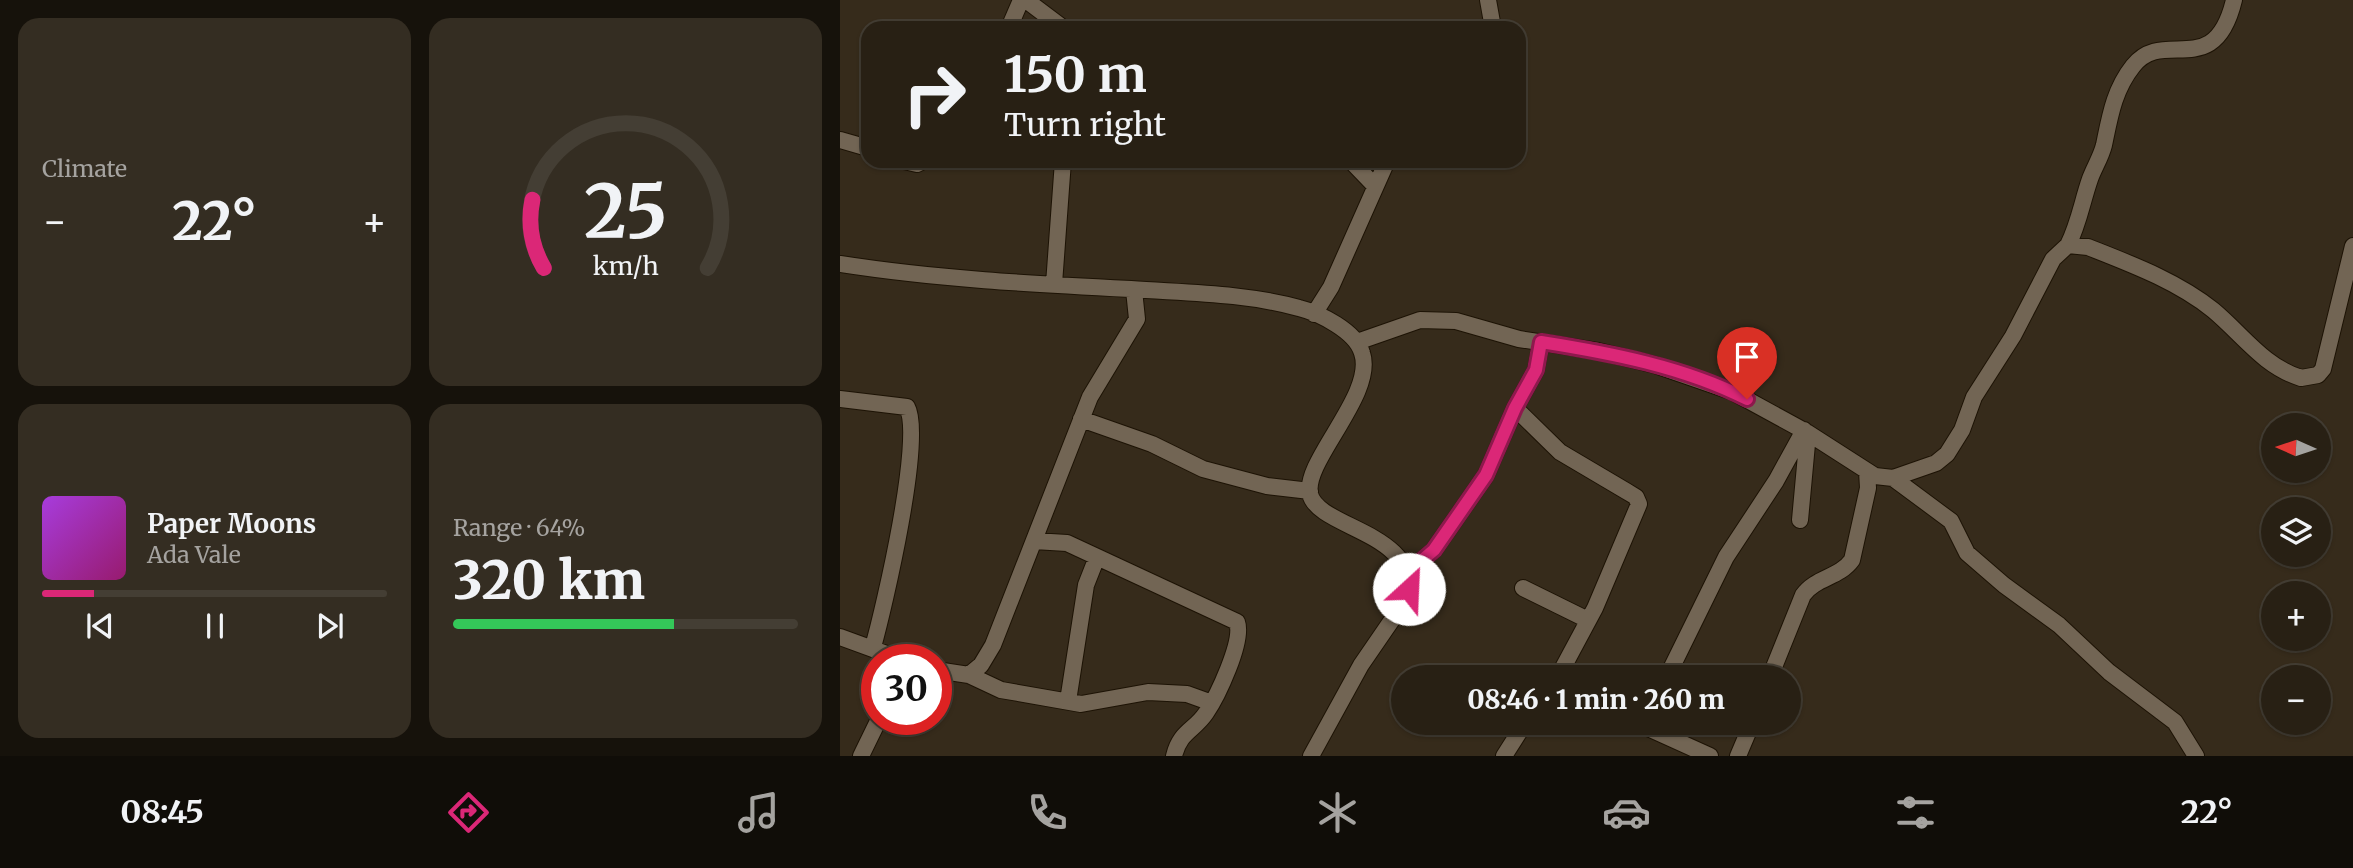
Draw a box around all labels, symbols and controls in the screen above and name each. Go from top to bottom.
text: 150 m [1004,44,1147,105]
icon: right [889,49,980,140]
text: Turn right [1004,105,1166,145]
text: Climate [42,154,127,183]
text: 25 [584,166,667,258]
text: 22° [172,189,257,254]
text: − [42,198,67,245]
text: + [362,198,387,245]
text: km/h [592,250,659,282]
pin [1717,327,1777,399]
icon: arrive [1728,338,1766,376]
north arrow [2261,413,2331,483]
map controls [2261,413,2331,735]
button: layers [2261,497,2331,567]
text: Paper Moons [147,507,316,540]
text: Range · 64% [453,513,585,542]
text: Ada Vale [147,540,241,569]
text: 320 km [453,548,645,613]
position arrow [1372,552,1446,626]
button: + [2261,581,2331,651]
icon: previous [81,607,119,645]
icon: pause [196,607,234,645]
icon: next [311,607,349,645]
speed limit sign: 30 [861,644,952,735]
button: − [2261,665,2331,735]
text: 08:46 · 1 min · 260 m [1467,683,1725,716]
icon: directions [444,788,493,837]
icon: music [734,788,783,837]
icon: phone [1023,788,1072,837]
icon: climate [1313,788,1362,837]
icon: car [1602,788,1651,837]
icon: filters [1891,788,1940,837]
text: 08:45 [120,792,204,832]
text: 22° [2181,792,2233,832]

